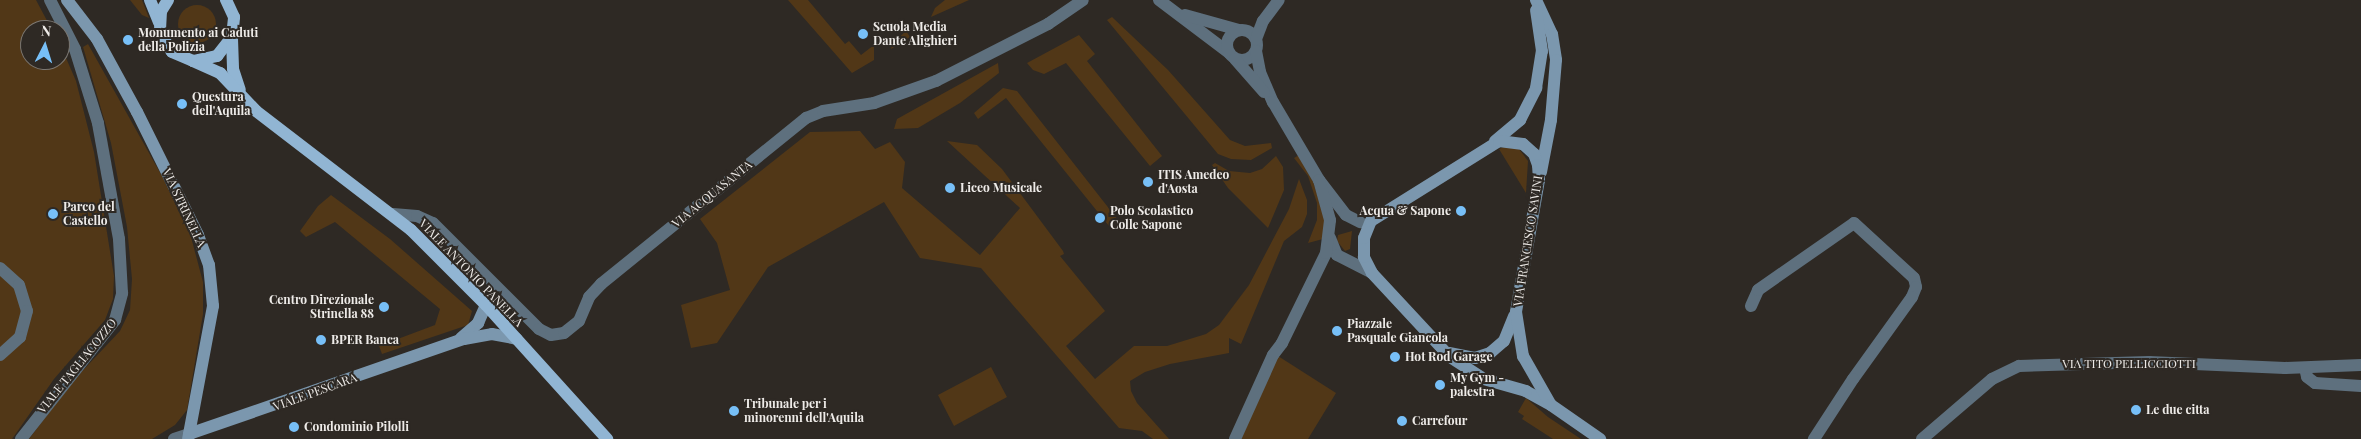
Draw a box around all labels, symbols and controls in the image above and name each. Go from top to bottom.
north arrow [20,20,70,70]
place label: Scuola Media Dante Alighieri [873,20,957,48]
text: N [40,21,52,40]
place label: Monumento ai Caduti della Polizia [138,26,258,54]
marker: Scuola Media Dante Alighieri [857,28,869,40]
marker: Monumento ai Caduti della Polizia [122,34,134,46]
place label: Questura dell'Aquila [192,90,251,118]
marker: Questura dell'Aquila [176,98,188,110]
street label: VIA ACQUASANTA [669,157,755,231]
street label: VIA STRINELLA [159,166,209,250]
place label: ITIS Amedeo d'Aosta [1158,168,1230,196]
street label: VIA FRANCESCO SAVINI [1511,175,1545,307]
marker: ITIS Amedeo d'Aosta [1142,176,1154,188]
place label: Liceo Musicale [960,181,1042,195]
marker: Liceo Musicale [944,182,956,194]
place label: Parco del Castello [63,200,115,228]
place label: Polo Scolastico Colle Sapone [1110,204,1193,232]
place label: Acqua & Sapone [1360,204,1451,218]
marker: Acqua & Sapone [1455,205,1467,217]
marker: Parco del Castello [47,208,59,220]
marker: Polo Scolastico Colle Sapone [1094,212,1106,224]
street label: VIALE ANTONIO PANELLA [416,216,526,330]
place label: Centro Direzionale Strinella 88 [269,293,374,321]
marker: Centro Direzionale Strinella 88 [378,301,390,313]
street label: VIALE TAGLIACOZZO [34,316,120,416]
place label: Piazzale Pasquale Giancola [1347,317,1448,345]
marker: Piazzale Pasquale Giancola [1331,325,1343,337]
place label: BPER Banca [331,333,399,347]
marker: BPER Banca [315,334,327,346]
place label: Hot Rod Garage [1405,350,1493,364]
marker: Hot Rod Garage [1389,351,1401,363]
street label: VIA TITO PELLICCIOTTI [2062,357,2196,371]
street label: VIALE PESCARA [271,370,359,414]
place label: My Gym - palestra [1450,371,1504,399]
marker: My Gym - palestra [1434,379,1446,391]
place label: Tribunale per i minorenni dell'Aquila [744,397,864,425]
place label: Le due citta [2146,403,2210,417]
marker: Le due citta [2130,404,2142,416]
marker: Tribunale per i minorenni dell'Aquila [728,405,740,417]
place label: Carrefour [1412,414,1467,428]
marker: Carrefour [1396,415,1408,427]
place label: Condominio Pilolli [304,420,409,434]
marker: Condominio Pilolli [288,421,300,433]

